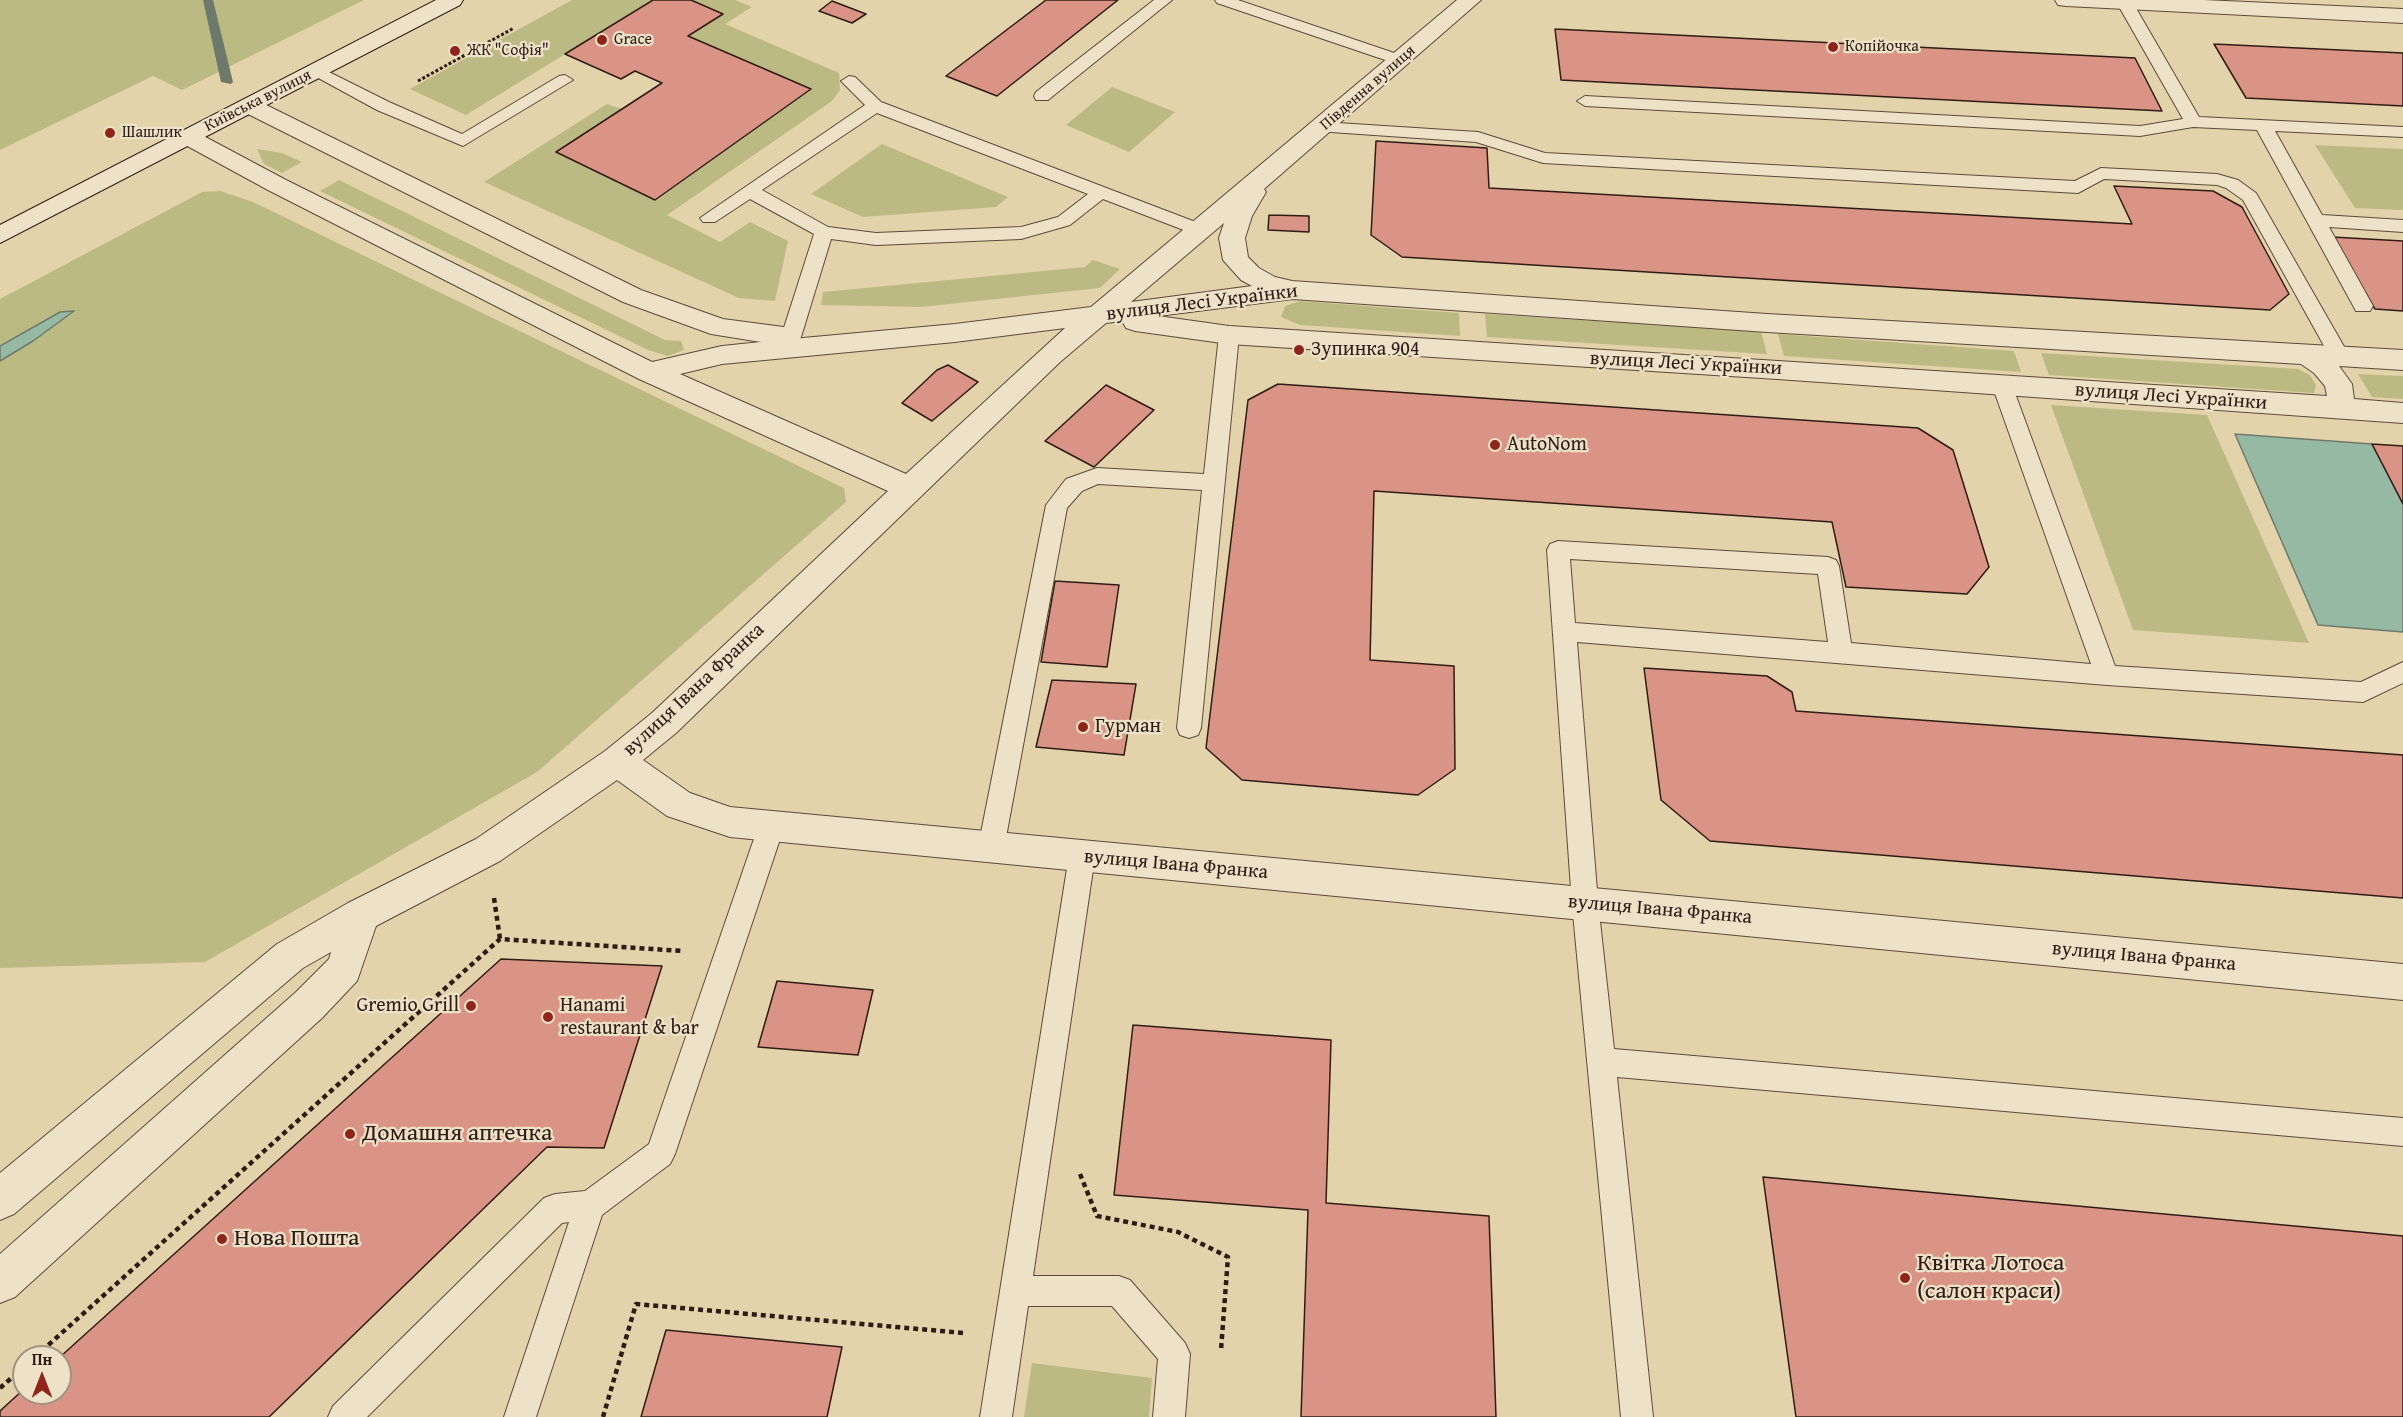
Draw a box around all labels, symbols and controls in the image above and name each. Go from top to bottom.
place label: Grace [614,30,652,50]
marker: Grace [595,33,609,47]
place label: Копійочка [1845,37,1919,57]
marker: Копійочка [1826,40,1840,54]
place label: ЖК "Софія" [467,41,549,61]
street label: Південна вулиця [1316,41,1420,135]
marker: ЖК "Софія" [448,44,462,58]
street label: Київська вулиця [201,66,315,136]
place label: Шашлик [122,123,182,143]
marker: Шашлик [103,126,117,140]
street label: вулиця Лесі Українки [1105,279,1299,327]
place label: Зупинка 904 [1311,338,1420,362]
marker: Зупинка 904 [1292,343,1306,357]
street label: вулиця Лесі Українки [1589,347,1783,381]
street label: вулиця Лесі Українки [2074,378,2268,416]
place label: AutoNom [1507,433,1587,457]
marker: AutoNom [1488,438,1502,452]
street label: вулиця Івана Франка [618,618,770,762]
place label: Гурман [1095,715,1161,739]
marker: Гурман [1076,720,1090,734]
street label: вулиця Івана Франка [1083,845,1269,885]
street label: вулиця Івана Франка [1567,890,1753,930]
street label: вулиця Івана Франка [2051,937,2237,977]
place label: Gremio Grill [356,994,459,1018]
place label: Hanami restaurant & bar [560,994,699,1041]
marker: Gremio Grill [464,999,478,1013]
marker: Hanami restaurant & bar [541,1010,555,1024]
place label: Домашня аптечка [362,1120,552,1148]
marker: Домашня аптечка [343,1127,357,1141]
place label: Нова Пошта [234,1225,359,1253]
marker: Нова Пошта [215,1232,229,1246]
place label: Квітка Лотоса (салон краси) [1917,1250,2064,1306]
marker: Квітка Лотоса (салон краси) [1898,1271,1912,1285]
north arrow [12,1345,72,1405]
text: Пн [32,1347,52,1371]

